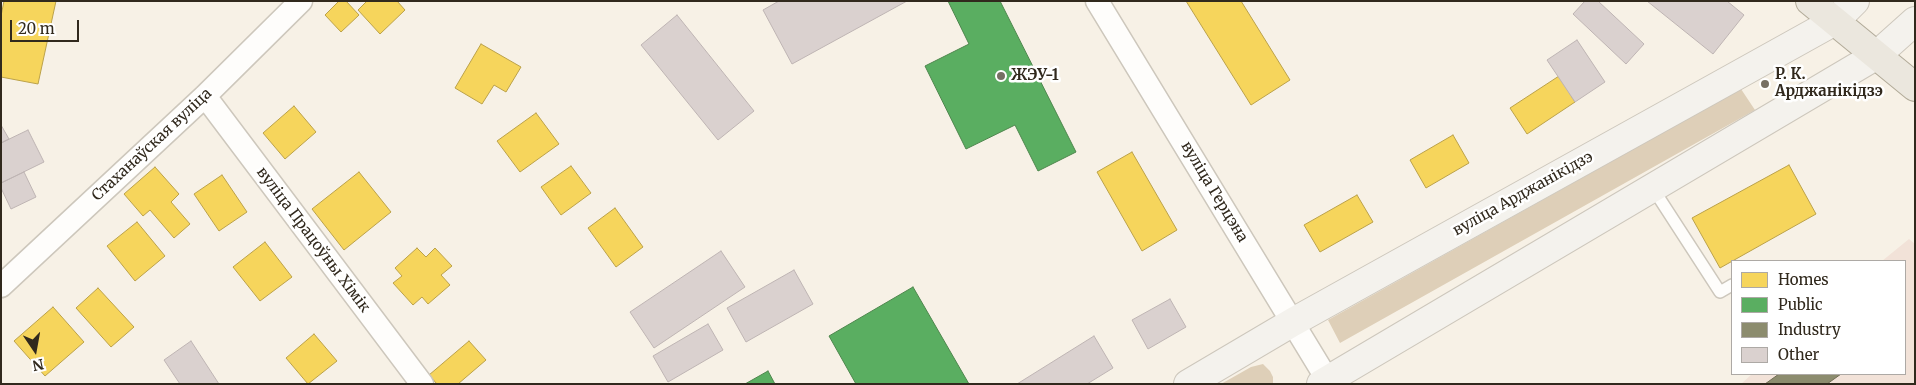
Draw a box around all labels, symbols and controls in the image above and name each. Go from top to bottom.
scale bar [12,10,81,42]
text: 20 m [18,19,55,38]
place label: Р. К. Арджанікідзэ [1775,66,1883,101]
place label: ЖЭУ-1 [1011,67,1059,85]
marker: ЖЭУ-1 [995,70,1007,82]
marker: Р. К. Арджанікідзэ [1759,78,1771,90]
street label: Стаханаўская вуліца [89,85,215,205]
street label: вуліца Герцэна [1177,138,1251,246]
street label: вуліца Арджанікідзэ [1450,148,1596,240]
street label: вуліца Працоўны Хімік [252,164,374,316]
legend [1731,260,1906,375]
text: Homes [1778,270,1829,289]
text: Public [1778,295,1823,314]
text: Industry [1778,320,1841,339]
north arrow [10,325,60,375]
text: Other [1778,345,1819,364]
text: N [31,355,45,375]

